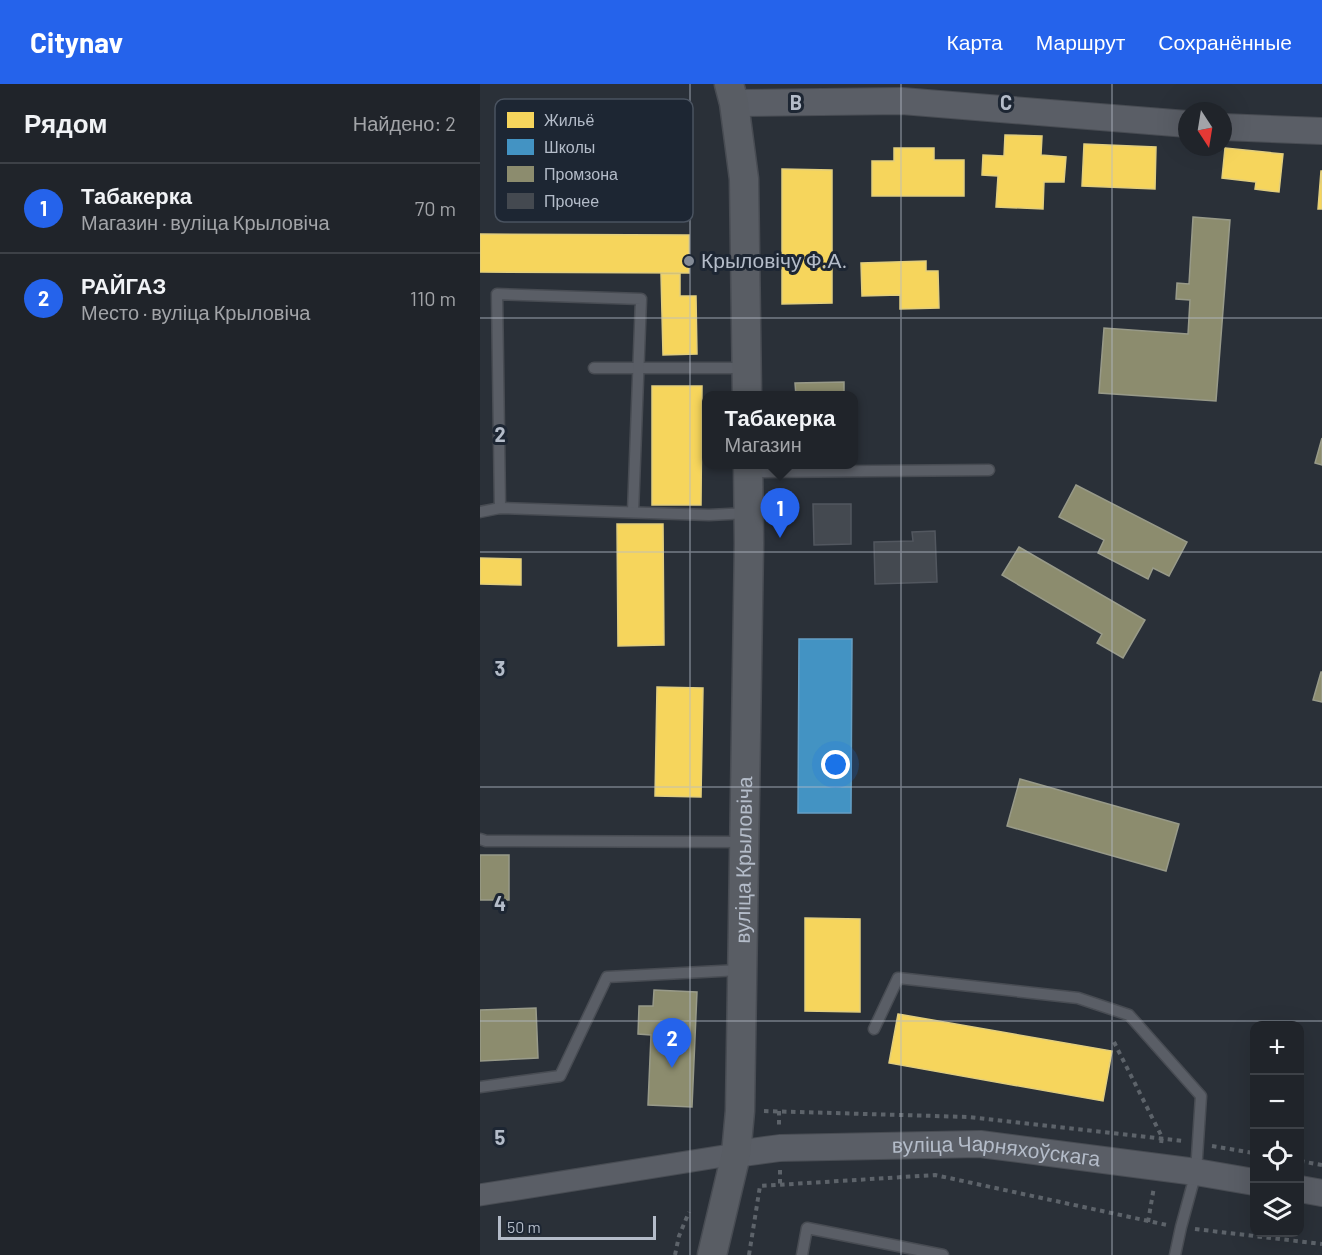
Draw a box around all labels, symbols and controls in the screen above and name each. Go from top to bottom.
text: Citynav [30,25,123,59]
text: Карта [947,29,1003,54]
text: Маршрут [1036,29,1125,54]
text: Сохранённые [1158,29,1292,54]
text: B [790,90,802,114]
text: C [1000,90,1012,114]
legend [495,99,693,222]
north arrow [1178,102,1232,156]
text: Рядом [24,107,107,138]
text: Жильё [544,110,594,129]
text: Найдено: 2 [353,111,456,135]
text: Школы [544,137,595,156]
text: Промзона [544,164,618,183]
text: Табакерка [81,182,192,208]
text: Прочее [544,191,599,210]
text: 1 [40,196,47,220]
text: 70 m [415,196,456,220]
text: Магазин · вуліца Крыловіча [81,210,330,234]
place label: Крыловічу Ф.А. [701,247,847,272]
marker: Крыловічу Ф.А. [682,254,696,268]
text: РАЙГАЗ [81,272,166,298]
text: 2 [38,286,49,310]
text: 110 m [410,286,456,310]
text: Место · вуліца Крыловіча [81,300,310,324]
popup [702,391,858,469]
text: Табакерка [725,404,835,430]
text: 2 [494,422,506,446]
text: Магазин [725,432,802,456]
pin: 1 [760,488,800,538]
text: 3 [495,656,505,680]
your location [821,750,850,779]
street label: вуліца Крыловіча [729,776,756,944]
text: 4 [494,891,506,915]
pin: 2 [652,1018,692,1068]
map controls [1250,1021,1304,1237]
button: + [1250,1021,1304,1075]
button: − [1250,1075,1304,1129]
text: 5 [495,1125,506,1149]
button: locate [1250,1129,1304,1183]
street label: вуліца Чарняхоўскага [892,1130,1102,1171]
button: layers [1250,1183,1304,1237]
scale bar [498,1213,656,1240]
text: 50 m [507,1217,541,1236]

